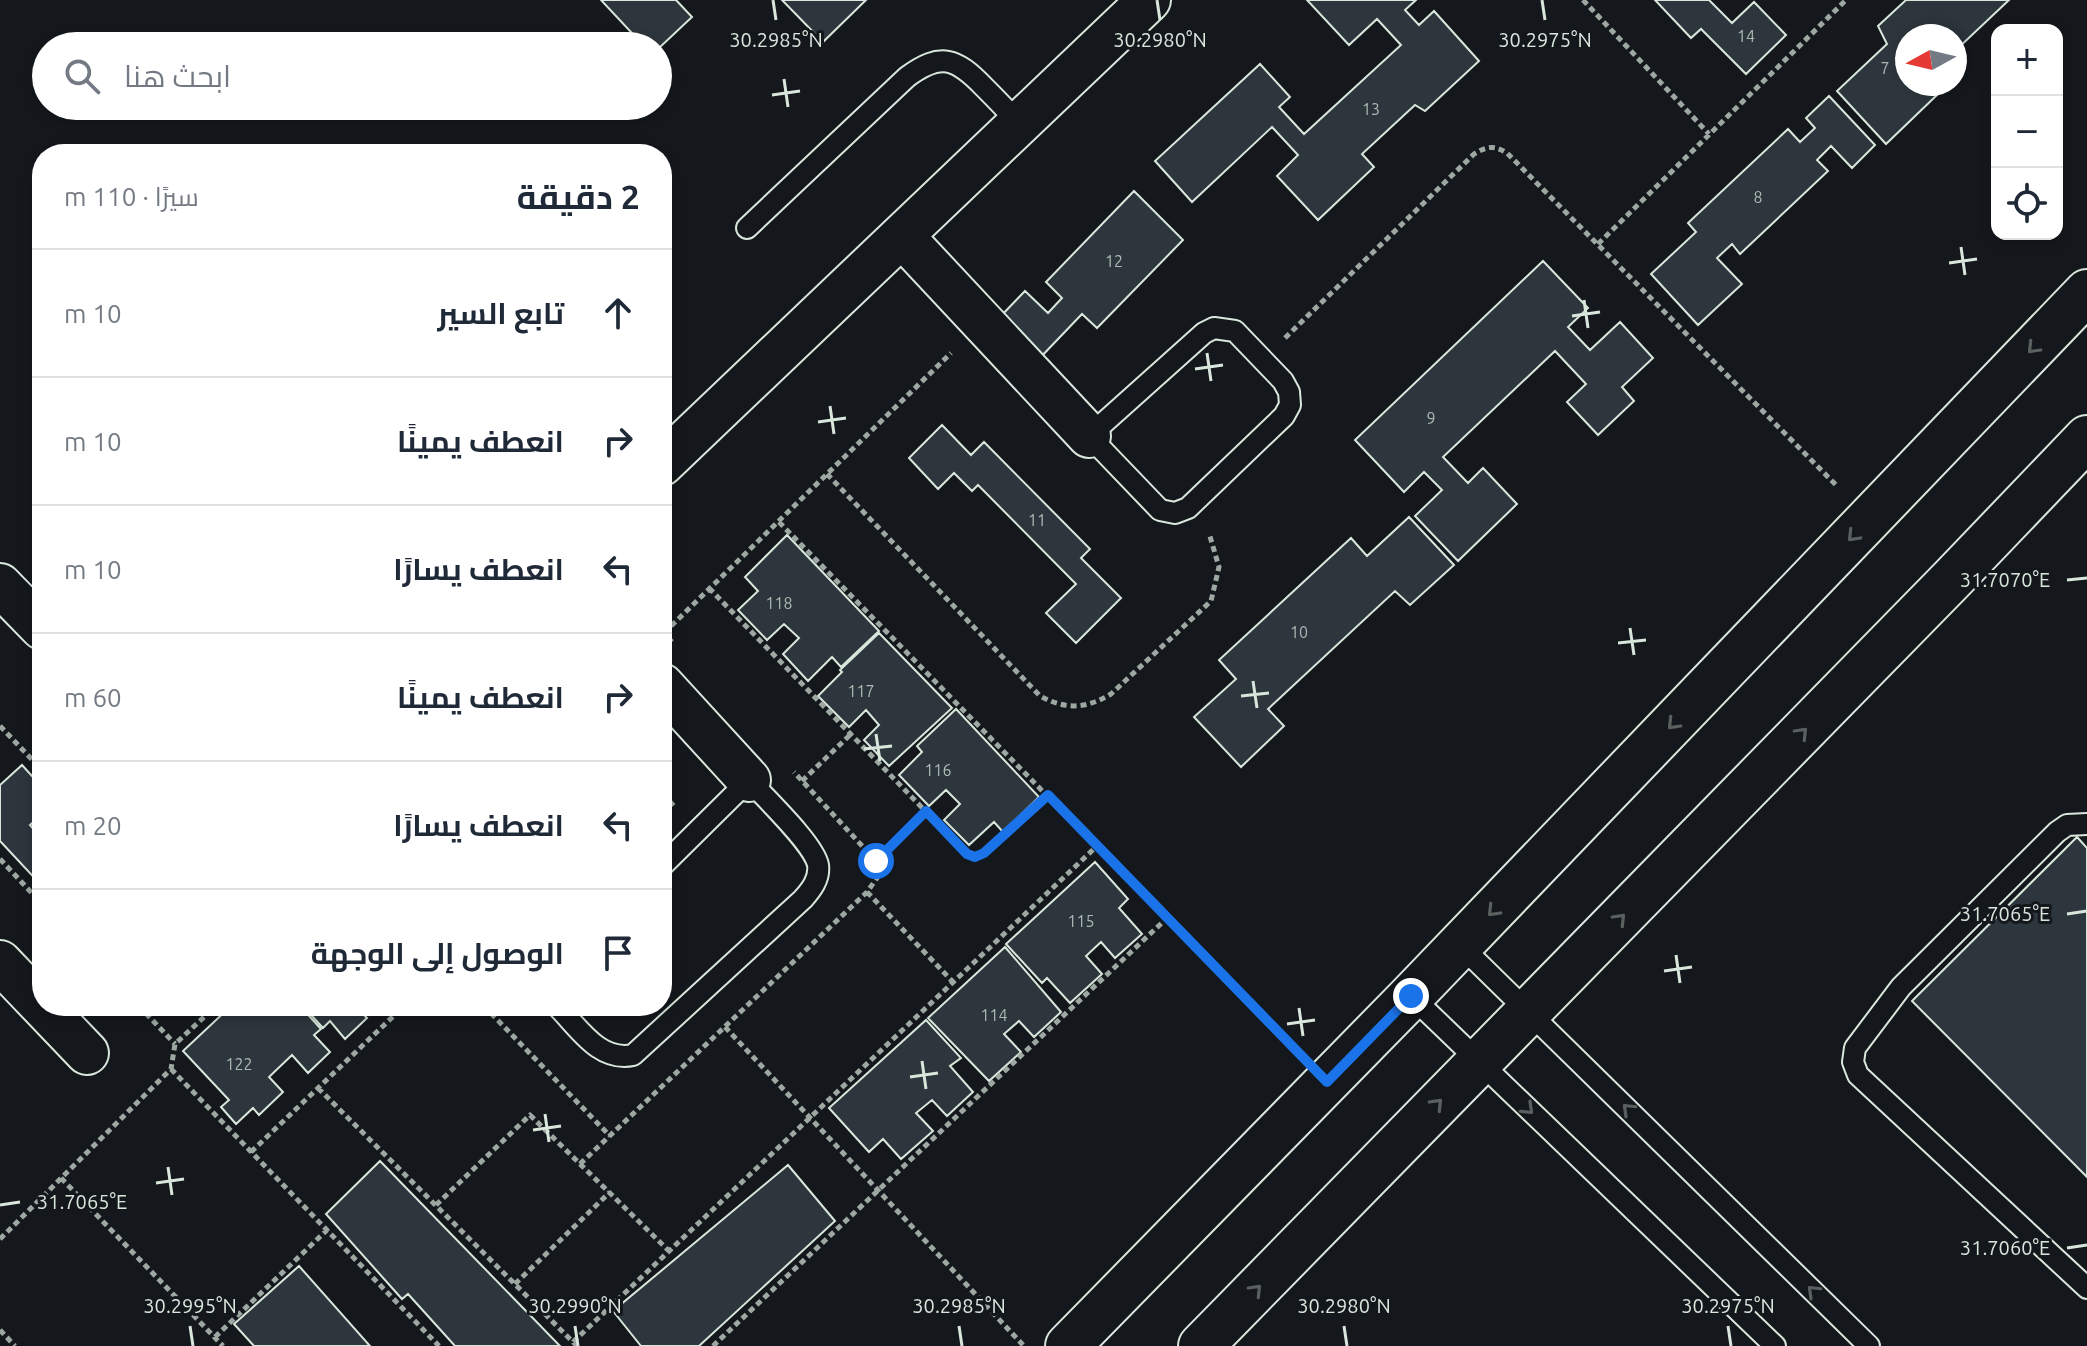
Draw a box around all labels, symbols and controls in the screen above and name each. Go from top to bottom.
north arrow [1895,24,1967,96]
map controls [1991,24,2063,240]
button: + [1991,24,2063,96]
house number: 14 [1737,27,1755,45]
text: 30.2985°N [729,28,823,51]
text: 30.2980°N [1113,28,1207,51]
text: 30.2975°N [1498,28,1592,51]
search box [32,32,672,120]
icon: search [60,54,104,98]
text: ابحث هنا [124,59,231,93]
house number: 7 [1880,59,1890,77]
button: − [1991,96,2063,168]
house number: 13 [1362,100,1380,118]
button: locate [1991,168,2063,240]
text: 2 دقيقة [517,177,640,215]
text: سيرًا · 110 m [64,182,199,211]
house number: 8 [1753,188,1763,206]
house number: 12 [1105,252,1123,270]
icon: ahead [596,291,640,335]
text: تابع السير [438,296,564,330]
text: 10 m [64,299,122,328]
one-way arrow [2028,339,2042,354]
house number: 9 [1426,409,1436,427]
icon: right [596,419,640,463]
text: انعطف يمينًا [397,424,564,458]
text: 10 m [64,427,122,456]
house number: 11 [1028,511,1046,529]
one-way arrow [1848,527,1862,541]
icon: left [596,547,640,591]
text: انعطف يسارًا [393,552,564,586]
text: 10 m [64,555,122,584]
text: 31.7070°E [1960,568,2050,591]
house number: 118 [765,594,793,612]
house number: 10 [1290,623,1308,641]
icon: right [596,675,640,719]
text: انعطف يمينًا [397,680,564,714]
house number: 117 [847,682,875,700]
text: 60 m [64,683,122,712]
one-way arrow [1668,715,1682,729]
one-way arrow [1793,728,1807,742]
house number: 116 [924,761,952,779]
icon: left [596,803,640,847]
text: انعطف يسارًا [393,808,564,842]
text: 20 m [64,811,122,840]
route start [858,843,894,879]
one-way arrow [1488,902,1502,916]
text: 31.7065°E [1960,902,2050,925]
house number: 115 [1067,912,1095,930]
one-way arrow [1611,914,1625,928]
icon: arrive [596,931,640,975]
text: الوصول إلى الوجهة [311,936,564,970]
route end [1393,978,1429,1014]
house number: 114 [980,1006,1008,1024]
house number: 122 [225,1055,253,1073]
one-way arrow [1428,1099,1443,1113]
one-way arrow [1519,1099,1533,1114]
one-way arrow [1623,1104,1637,1119]
text: 31.7065°E [37,1190,127,1213]
text: 31.7060°E [1960,1236,2050,1259]
one-way arrow [1247,1285,1261,1299]
one-way arrow [1808,1286,1822,1301]
text: 30.2995°N [143,1294,237,1317]
text: 30.2990°N [528,1294,622,1317]
text: 30.2985°N [912,1294,1006,1317]
text: 30.2980°N [1297,1294,1391,1317]
text: 30.2975°N [1681,1294,1775,1317]

